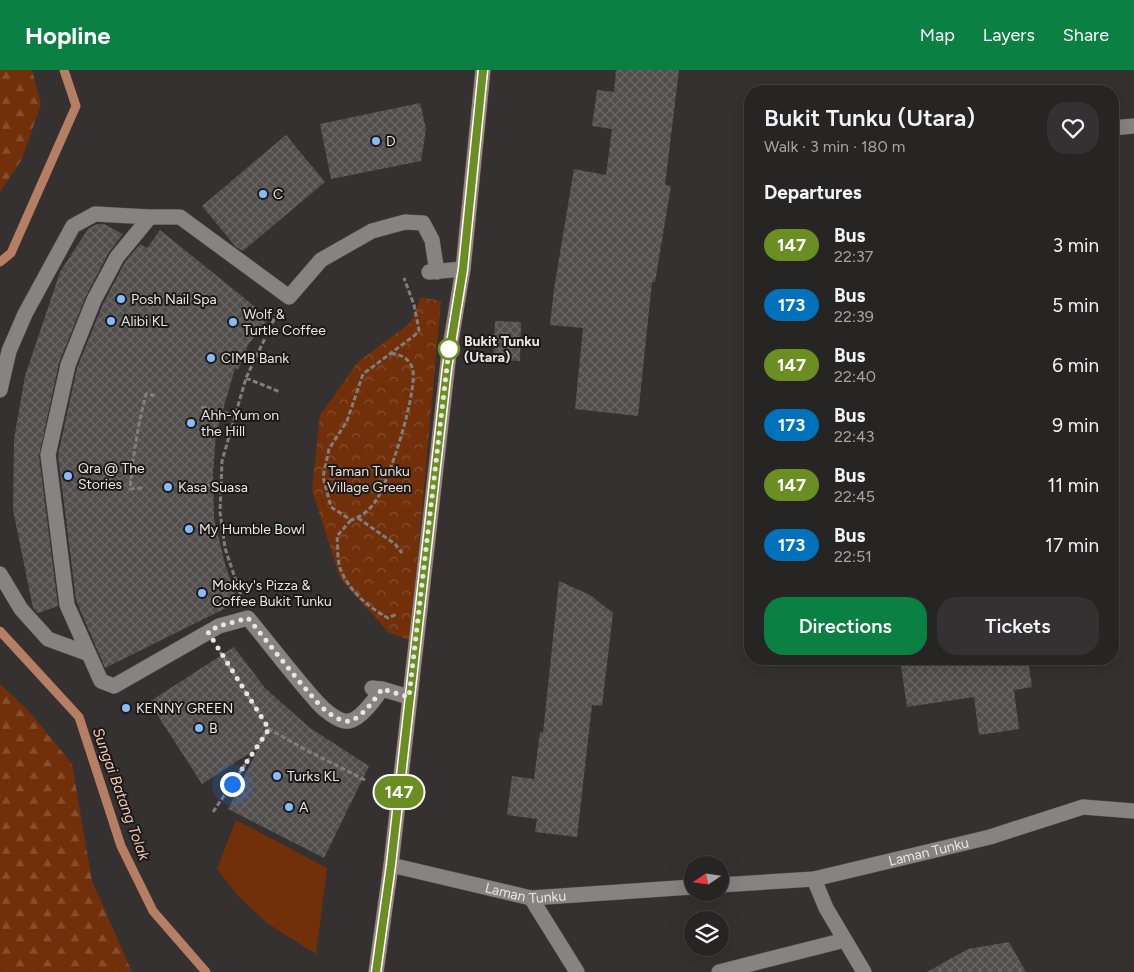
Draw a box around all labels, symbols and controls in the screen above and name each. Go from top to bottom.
text: Hopline [25,21,111,50]
text: Map [920,24,955,46]
text: Layers [983,24,1035,46]
text: Share [1063,24,1109,46]
button: heart [1047,102,1099,154]
text: Bukit Tunku (Utara) [764,103,975,132]
place label: D [386,133,396,150]
marker: D [370,135,382,147]
text: Walk · 3 min · 180 m [764,137,905,156]
text: Departures [764,181,862,204]
place label: C [273,186,283,203]
marker: C [257,188,269,200]
text: Bus [834,224,865,247]
text: 147 [777,234,806,256]
text: 3 min [1053,234,1099,257]
text: 22:37 [834,247,873,266]
text: Bus [834,284,865,307]
place label: Posh Nail Spa [131,291,217,308]
marker: Posh Nail Spa [115,293,127,305]
text: 173 [778,294,805,316]
text: 5 min [1052,294,1099,317]
place label: Wolf & Turtle Coffee [243,306,326,339]
text: 22:39 [834,307,874,326]
place label: Alibi KL [121,313,168,330]
marker: Alibi KL [105,315,117,327]
marker: Wolf & Turtle Coffee [227,316,239,328]
place label: Bukit Tunku (Utara) [464,333,540,366]
marker: Bukit Tunku (Utara) [438,338,460,360]
text: Bus [834,344,865,367]
place label: CIMB Bank [221,350,289,367]
marker: CIMB Bank [205,352,217,364]
text: 147 [777,354,806,376]
text: 6 min [1052,354,1099,377]
text: 22:40 [834,367,876,386]
text: Bus [834,404,865,427]
place label: Ahh-Yum on the Hill [201,407,279,440]
text: 173 [778,414,805,436]
text: 9 min [1052,414,1099,437]
marker: Ahh-Yum on the Hill [185,417,197,429]
text: 22:43 [834,427,875,446]
place label: Qra @ The Stories [78,460,145,493]
park label: Taman Tunku Village Green [327,463,411,496]
text: Bus [834,464,865,487]
marker: Qra @ The Stories [62,470,74,482]
text: 147 [777,474,806,496]
text: 11 min [1047,474,1099,497]
place label: Kasa Suasa [178,479,248,496]
marker: Kasa Suasa [162,481,174,493]
text: 22:45 [834,487,875,506]
place label: My Humble Bowl [199,521,305,538]
marker: My Humble Bowl [183,523,195,535]
text: Bus [834,524,865,547]
text: 173 [778,534,805,556]
text: 17 min [1045,534,1099,557]
text: 22:51 [834,547,872,566]
place label: Mokky's Pizza & Coffee Bukit Tunku [212,577,332,610]
marker: Mokky's Pizza & Coffee Bukit Tunku [196,587,208,599]
button: Directions [764,597,927,655]
button: Tickets [937,597,1099,655]
place label: KENNY GREEN [136,700,233,717]
marker: KENNY GREEN [120,702,132,714]
place label: B [209,720,218,737]
marker: B [193,722,205,734]
water label: Sungai Batang Tolak [89,725,154,863]
place label: Turks KL [287,768,340,785]
marker: Turks KL [271,770,283,782]
your location [220,772,245,797]
line badge: 147 [370,776,428,808]
text: 147 [385,781,414,803]
place label: A [299,799,309,816]
marker: A [283,801,295,813]
street label: Laman Tunku [887,834,970,869]
north arrow [684,856,729,901]
map controls [684,856,729,956]
street label: Laman Tunku [483,879,567,907]
button: layers [684,911,729,956]

